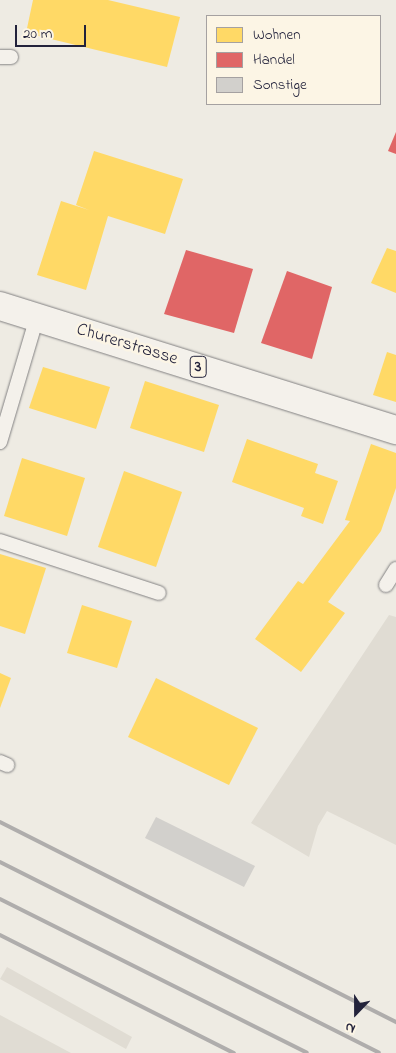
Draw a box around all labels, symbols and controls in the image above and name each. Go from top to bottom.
scale bar [18,15,89,47]
legend [206,15,381,105]
text: 20 m [23,23,52,45]
text: Wohnen [253,24,301,46]
text: Handel [253,49,295,71]
text: Sonstige [253,74,307,96]
street label: Churerstrasse [74,319,180,371]
road number: 3 [189,354,207,381]
north arrow [331,988,381,1038]
text: N [342,1016,359,1039]

